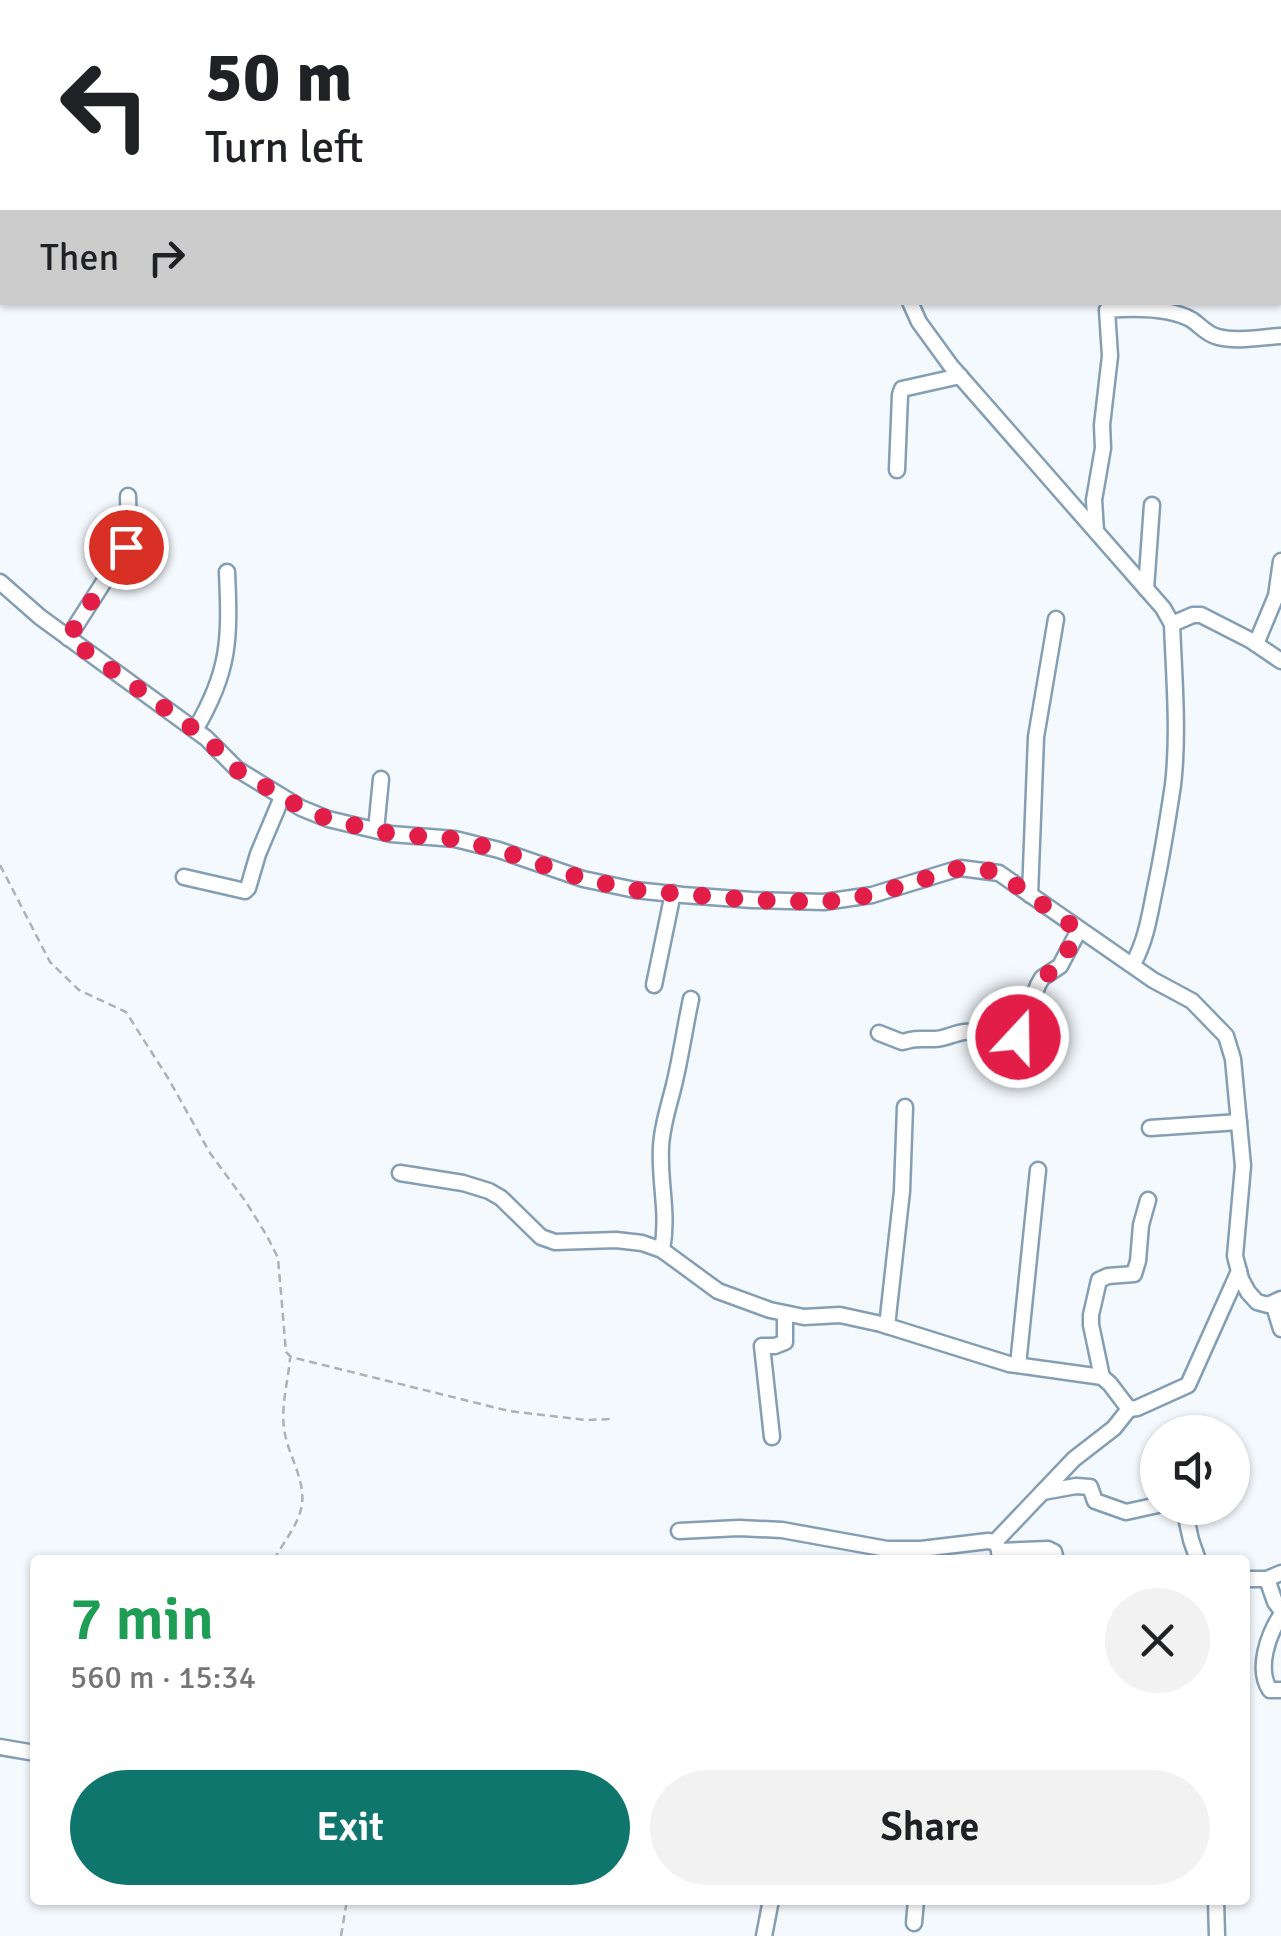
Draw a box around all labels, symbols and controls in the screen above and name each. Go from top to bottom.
text: 50 m [205,34,353,120]
icon: left [40,40,170,170]
text: Turn left [205,120,364,175]
icon: right [139,230,194,285]
text: Then [40,234,119,281]
pin [84,505,169,590]
icon: arrive [99,520,154,575]
position arrow [966,985,1070,1089]
map controls [1140,1415,1250,1525]
button: sound [1140,1415,1250,1525]
text: 7 min [70,1583,214,1657]
button: close [1105,1588,1210,1693]
text: 560 m · 15:34 [70,1658,256,1697]
button: Exit [70,1770,630,1885]
button: Share [650,1770,1210,1885]

